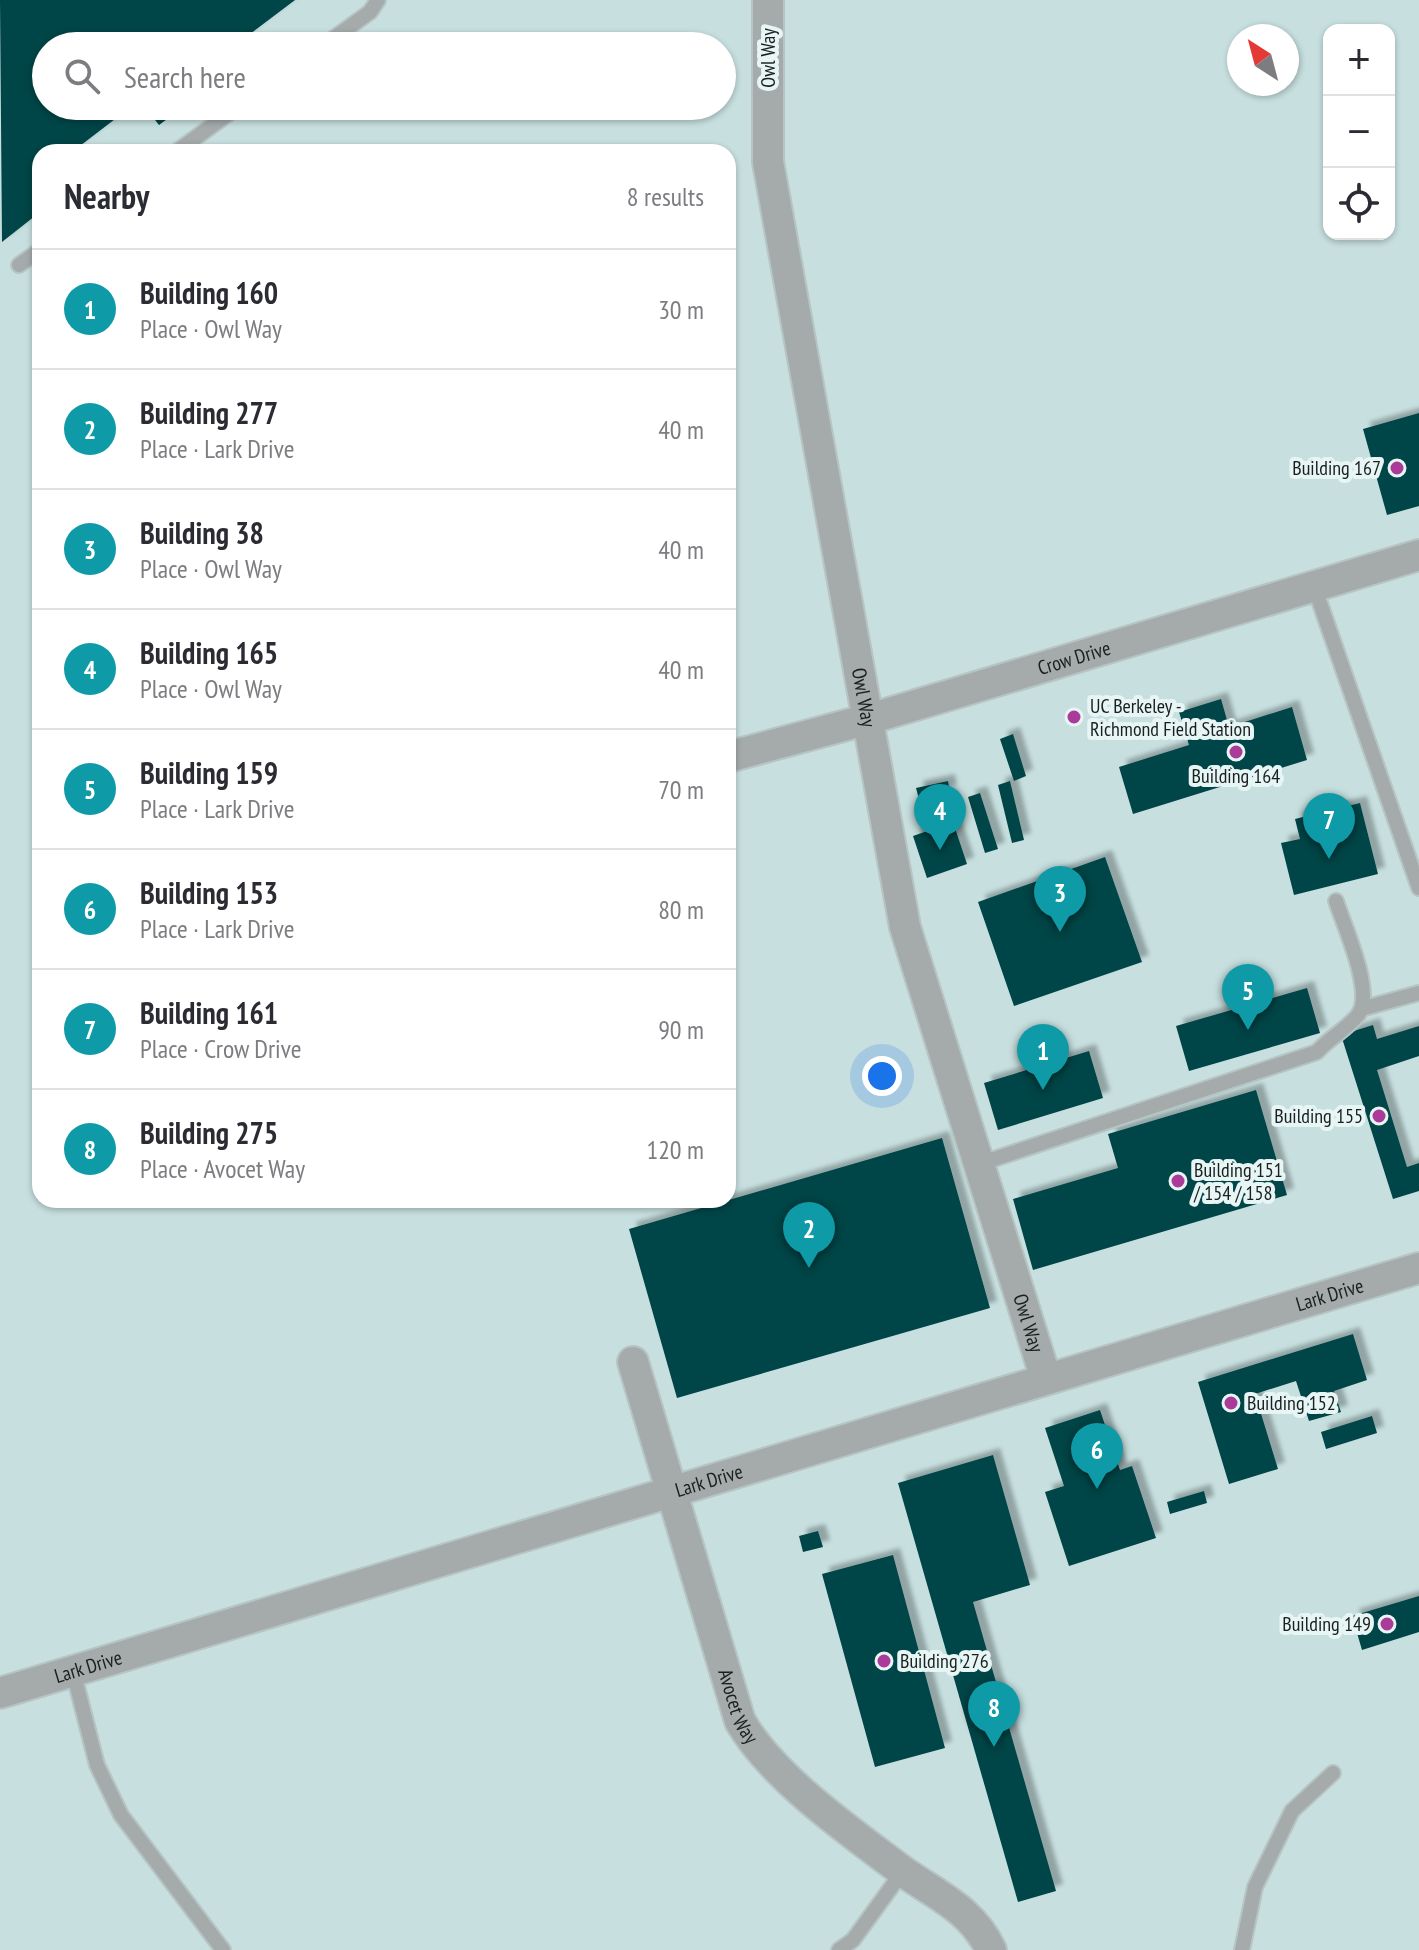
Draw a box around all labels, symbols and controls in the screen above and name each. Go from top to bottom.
north arrow [1227,24,1299,96]
map controls [1323,24,1395,240]
button: + [1323,24,1395,96]
street label: Owl Way [755,28,781,88]
search box [32,32,736,120]
icon: search [60,54,104,98]
text: Search here [124,57,246,96]
button: − [1323,96,1395,168]
button: locate [1323,168,1395,240]
text: Nearby [64,174,149,218]
text: 8 results [627,180,704,213]
text: Building 160 [140,273,278,312]
text: 1 [84,293,96,326]
text: 30 m [658,293,704,326]
text: Place · Owl Way [140,312,282,345]
text: Building 277 [140,393,278,432]
text: 2 [84,413,96,446]
text: 40 m [658,413,704,446]
text: Place · Lark Drive [140,432,294,465]
place label: Building 167 [1292,455,1381,481]
marker: Building 167 [1388,459,1406,477]
text: Building 38 [140,513,264,552]
text: 3 [84,533,96,566]
text: 40 m [658,533,704,566]
text: Place · Owl Way [140,552,282,585]
text: Building 165 [140,633,278,672]
street label: Crow Drive [1034,635,1114,681]
text: 4 [84,653,96,686]
text: 40 m [658,653,704,686]
street label: Owl Way [846,666,882,730]
text: Place · Owl Way [140,672,282,705]
place label: UC Berkeley - Richmond Field Station [1090,693,1251,742]
marker: UC Berkeley - Richmond Field Station [1065,708,1083,726]
marker: Building 164 [1227,743,1245,761]
text: Building 159 [140,753,278,792]
place label: Building 164 [1192,763,1280,789]
text: 5 [84,773,96,806]
text: 70 m [658,773,704,806]
pin: 4 [914,784,966,850]
text: Place · Lark Drive [140,792,294,825]
pin: 7 [1303,793,1355,859]
pin: 3 [1034,866,1086,932]
text: Building 153 [140,873,278,912]
text: 6 [84,893,96,926]
text: 80 m [658,893,704,926]
text: Place · Lark Drive [140,912,294,945]
pin: 5 [1222,964,1274,1030]
text: Building 161 [140,993,278,1032]
text: 7 [84,1013,96,1046]
text: 90 m [658,1013,704,1046]
pin: 1 [1017,1024,1069,1090]
text: Place · Crow Drive [140,1032,302,1065]
your location [862,1056,902,1096]
place label: Building 155 [1274,1103,1363,1129]
marker: Building 155 [1370,1107,1388,1125]
text: Building 275 [140,1113,278,1152]
text: 8 [84,1133,96,1166]
text: 120 m [646,1133,704,1166]
text: Place · Avocet Way [140,1152,305,1185]
place label: Building 151 / 154 / 158 [1193,1157,1283,1206]
marker: Building 151 / 154 / 158 [1169,1172,1187,1190]
pin: 2 [783,1202,835,1268]
street label: Lark Drive [1293,1272,1367,1317]
street label: Owl Way [1007,1291,1050,1356]
place label: Building 152 [1247,1390,1336,1416]
marker: Building 152 [1222,1394,1240,1412]
pin: 6 [1071,1423,1123,1489]
street label: Lark Drive [672,1458,746,1503]
place label: Building 149 [1282,1611,1371,1637]
marker: Building 149 [1378,1615,1396,1633]
street label: Lark Drive [51,1644,125,1689]
place label: Building 276 [900,1648,989,1674]
marker: Building 276 [875,1652,893,1670]
street label: Avocet Way [712,1666,764,1749]
pin: 8 [968,1681,1020,1747]

